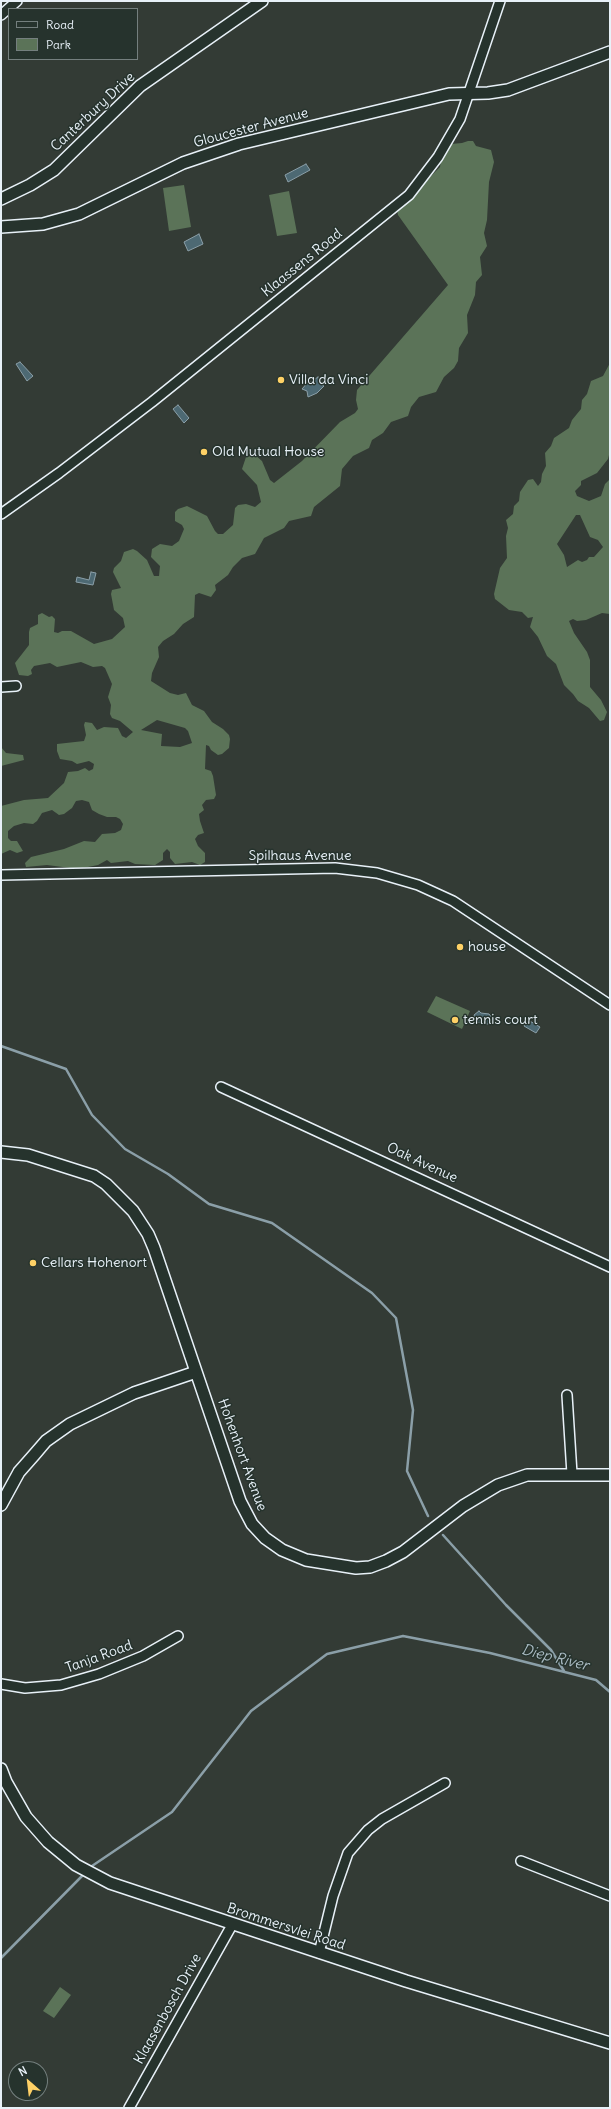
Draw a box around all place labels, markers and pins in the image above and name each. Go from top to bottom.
place label: Villa da Vinci [289,372,368,388]
marker: Villa da Vinci [276,375,286,385]
place label: Old Mutual House [212,444,324,460]
marker: Old Mutual House [199,447,209,457]
place label: house [468,939,506,955]
marker: house [455,942,465,952]
place label: tennis court [463,1012,538,1028]
marker: tennis court [450,1015,460,1025]
place label: Cellars Hohenort [41,1255,147,1271]
marker: Cellars Hohenort [28,1258,38,1268]

